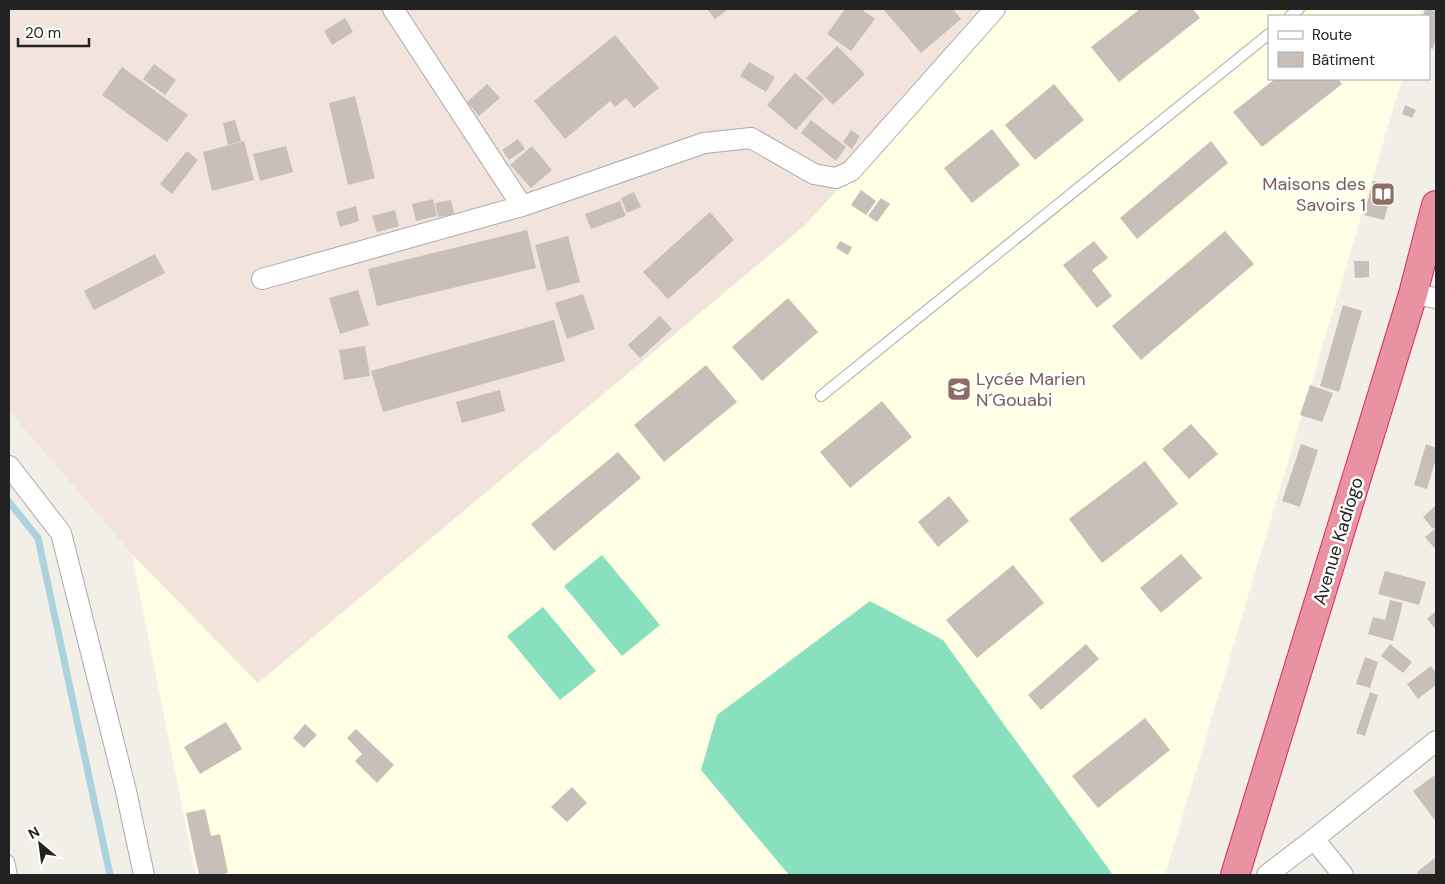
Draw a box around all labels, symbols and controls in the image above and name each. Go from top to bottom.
scale bar [18,15,89,47]
legend [1268,15,1430,80]
text: 20 m [25,23,61,43]
text: Route [1312,25,1352,45]
text: Bâtiment [1312,50,1375,70]
place label: Maisons des Savoirs 1 [1262,172,1366,217]
library icon: Maisons des Savoirs 1 [1370,181,1396,207]
place label: Lycée Marien N´Gouabi [976,367,1086,412]
school or university icon: Lycée Marien N´Gouabi [946,376,972,402]
street label: Avenue Kadiogo [1307,474,1369,608]
north arrow [15,819,65,869]
text: N [25,822,43,843]

